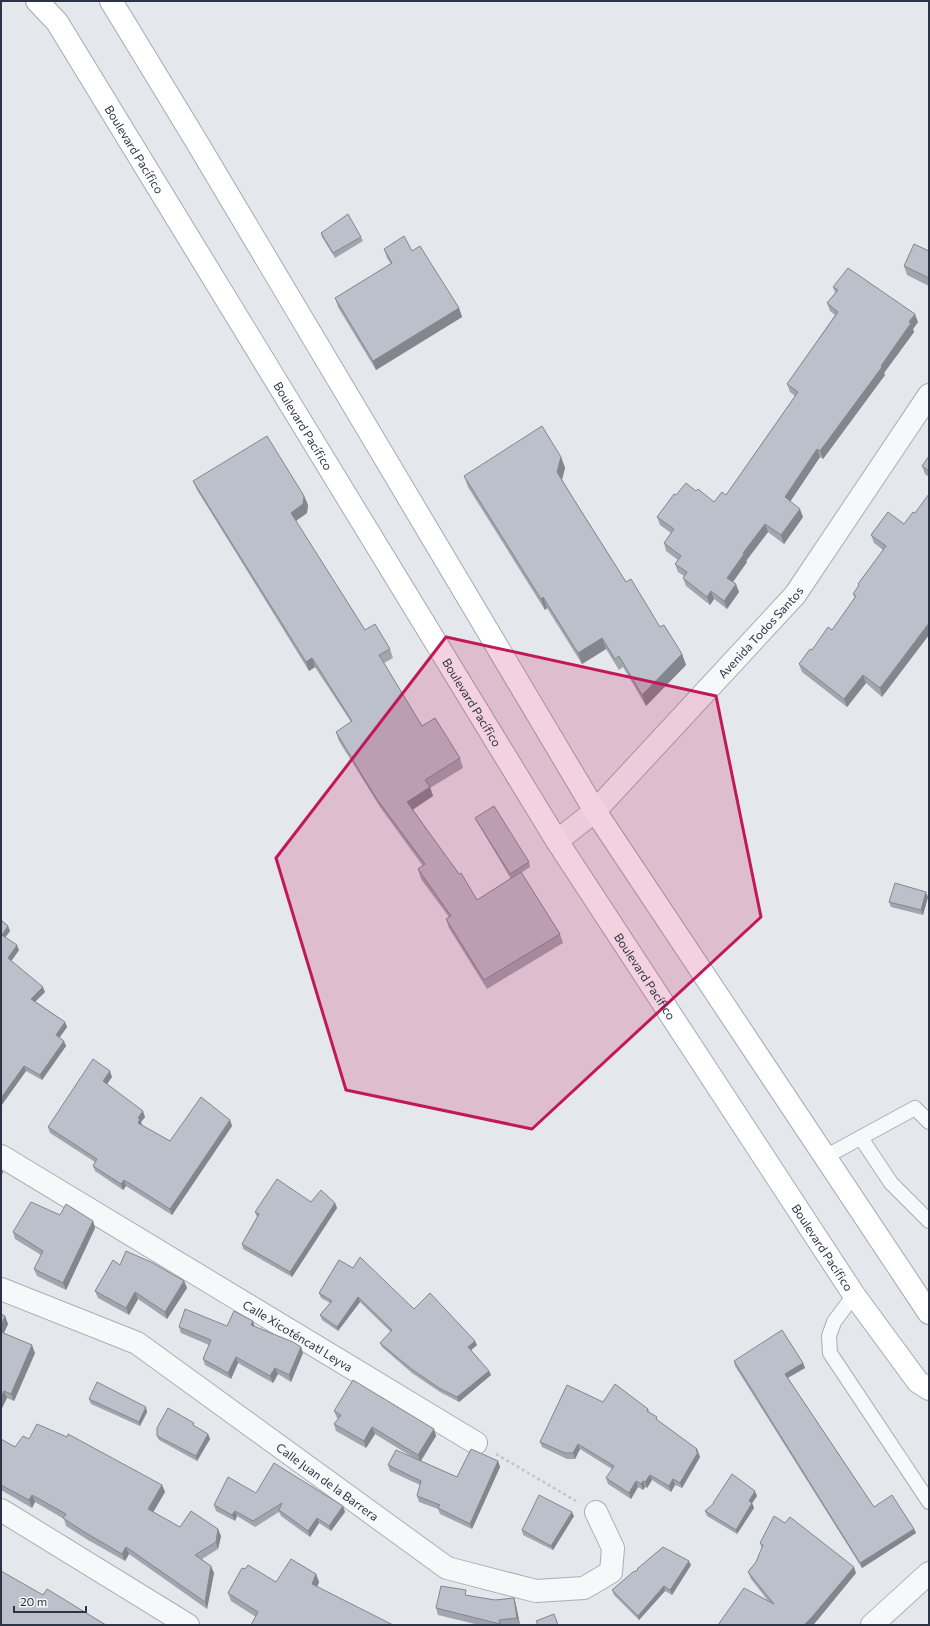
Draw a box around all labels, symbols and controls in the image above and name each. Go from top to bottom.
street label: Boulevard Pacífico [102,102,167,196]
street label: Boulevard Pacífico [271,379,336,472]
street label: Avenida Todos Santos [715,584,806,681]
street label: Boulevard Pacífico [440,656,505,749]
street label: Boulevard Pacífico [612,930,679,1022]
street label: Boulevard Pacífico [789,1201,856,1293]
street label: Calle Xicoténcatl Leyva [241,1297,355,1374]
street label: Calle Juan de la Barrera [274,1440,382,1523]
scale bar [14,1588,86,1614]
text: 20 m [20,1594,47,1608]

